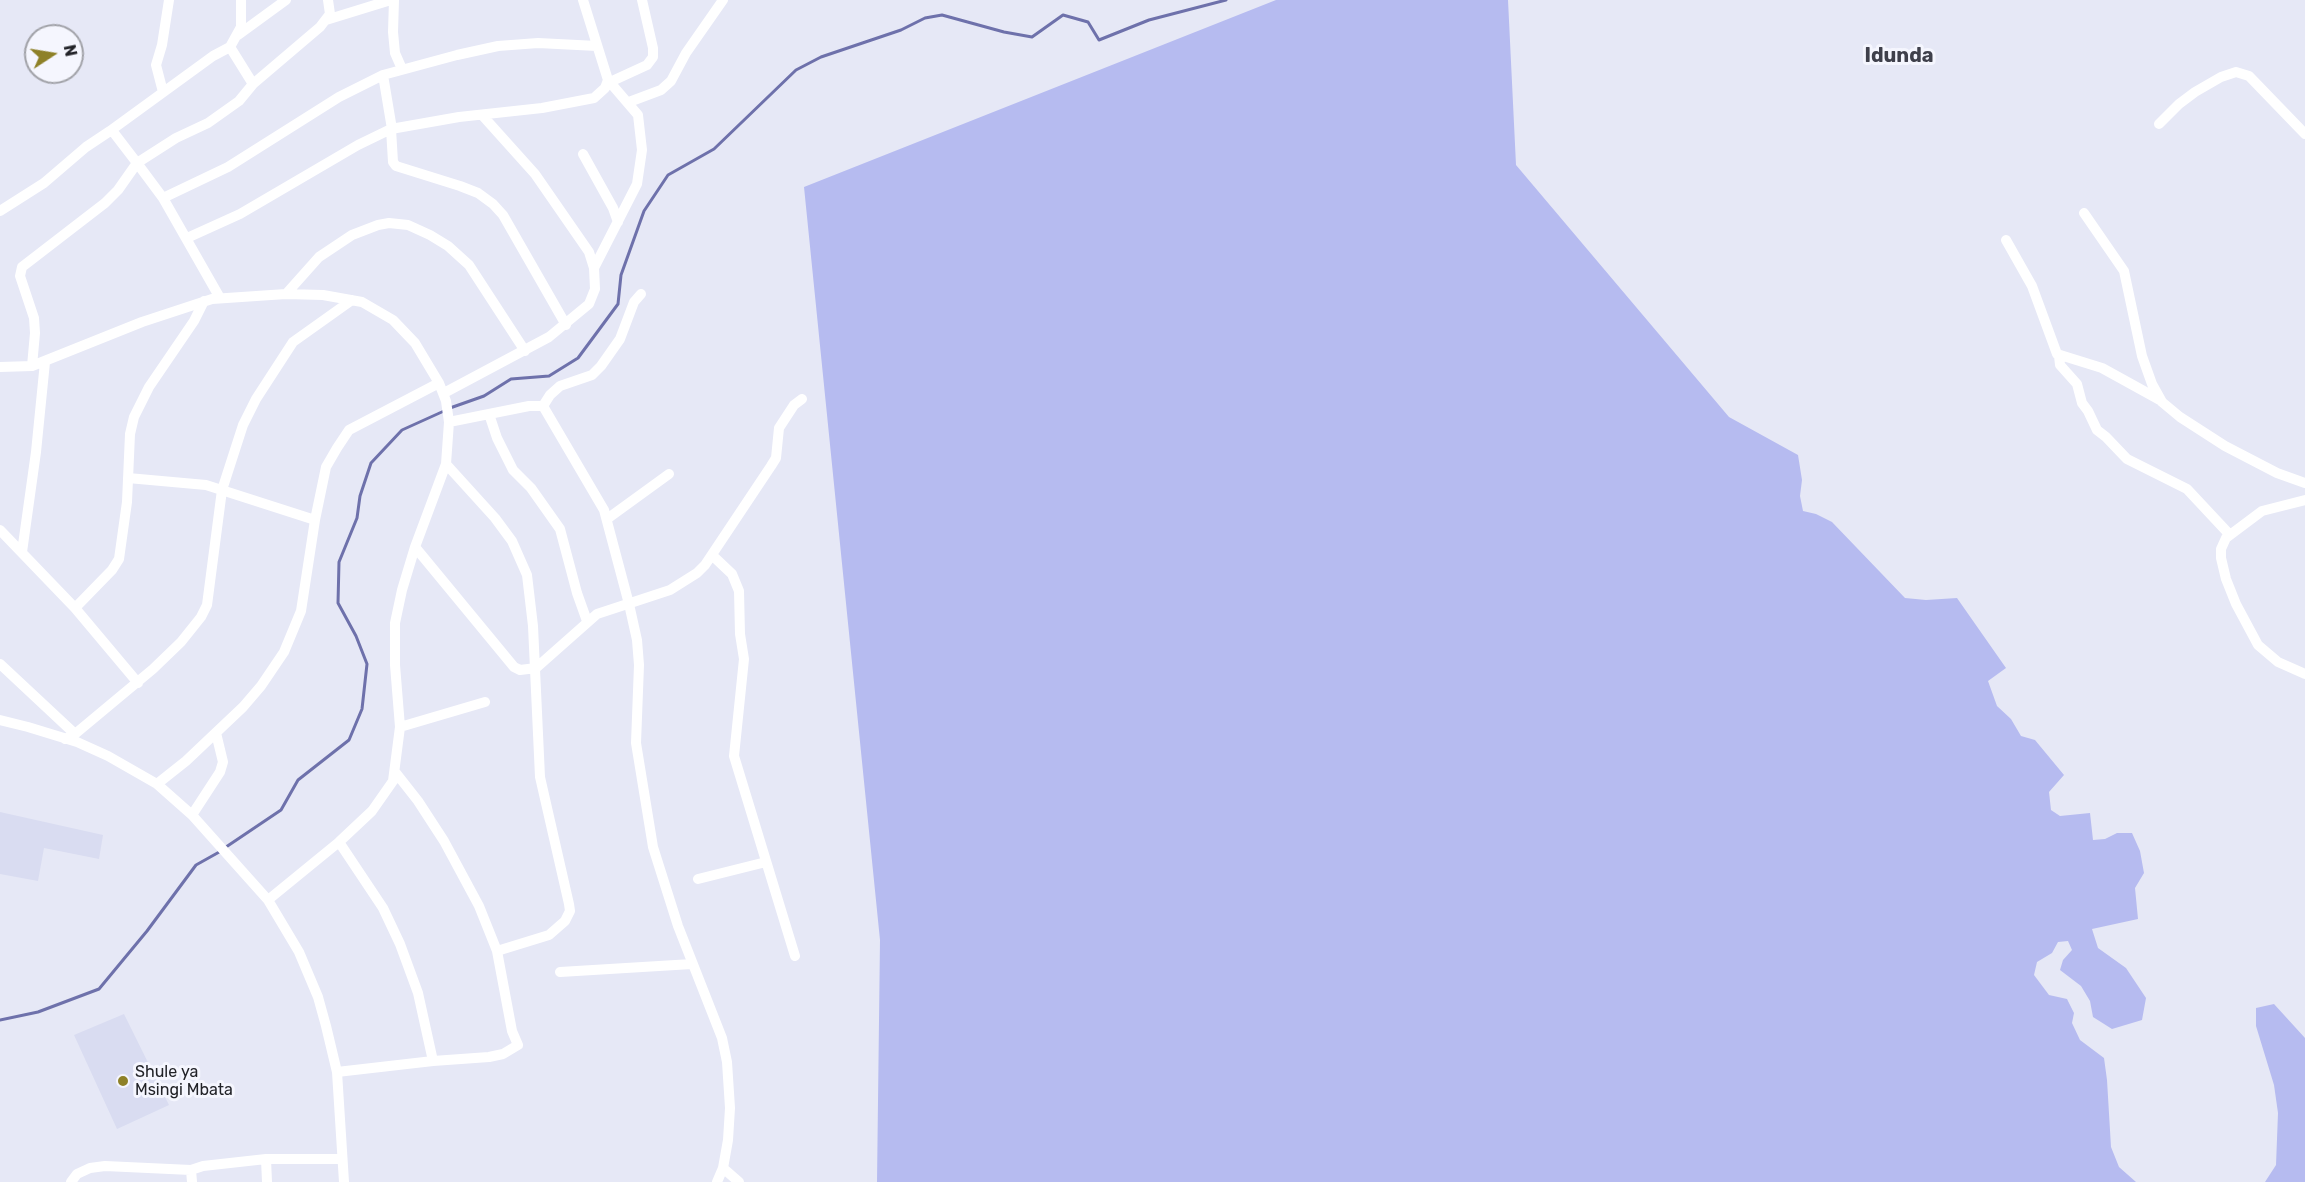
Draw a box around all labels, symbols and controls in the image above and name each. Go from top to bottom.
north arrow [24,24,84,84]
text: N [60,43,81,58]
district label: Idunda [1864,44,1934,68]
place label: Shule ya Msingi Mbata [135,1062,233,1100]
marker: Shule ya Msingi Mbata [116,1074,130,1088]

